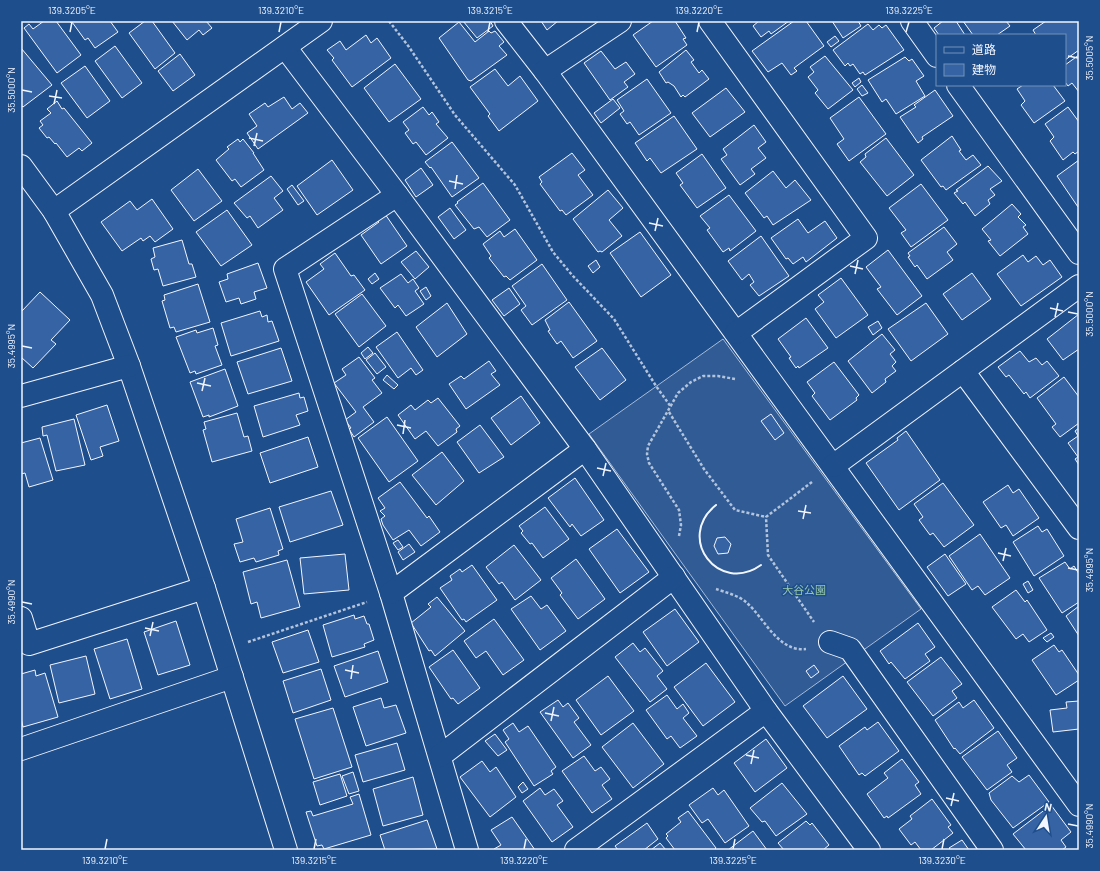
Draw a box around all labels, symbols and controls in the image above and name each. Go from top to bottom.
text: 139.3205°E [48,4,96,16]
text: 139.3210°E [258,4,304,16]
text: 139.3215°E [467,4,513,16]
text: 139.3220°E [675,4,723,16]
text: 139.3225°E [885,4,933,16]
legend [936,34,1066,86]
text: 35.5005°N [1083,35,1095,81]
text: 道路 [972,42,996,56]
text: 建物 [972,62,996,76]
text: 35.5000°N [5,67,17,113]
text: 35.5000°N [1083,291,1095,337]
text: 35.4995°N [5,324,17,368]
text: 35.4995°N [1083,548,1095,592]
text: 35.4990°N [5,579,17,625]
park label: 大谷公園 [782,583,826,596]
north arrow [1026,797,1066,837]
text: N [1043,800,1053,814]
text: 35.4990°N [1083,803,1095,849]
text: 139.3210°E [82,854,128,866]
text: 139.3215°E [291,854,337,866]
text: 139.3220°E [500,854,548,866]
text: 139.3225°E [709,854,757,866]
text: 139.3230°E [918,854,966,866]

